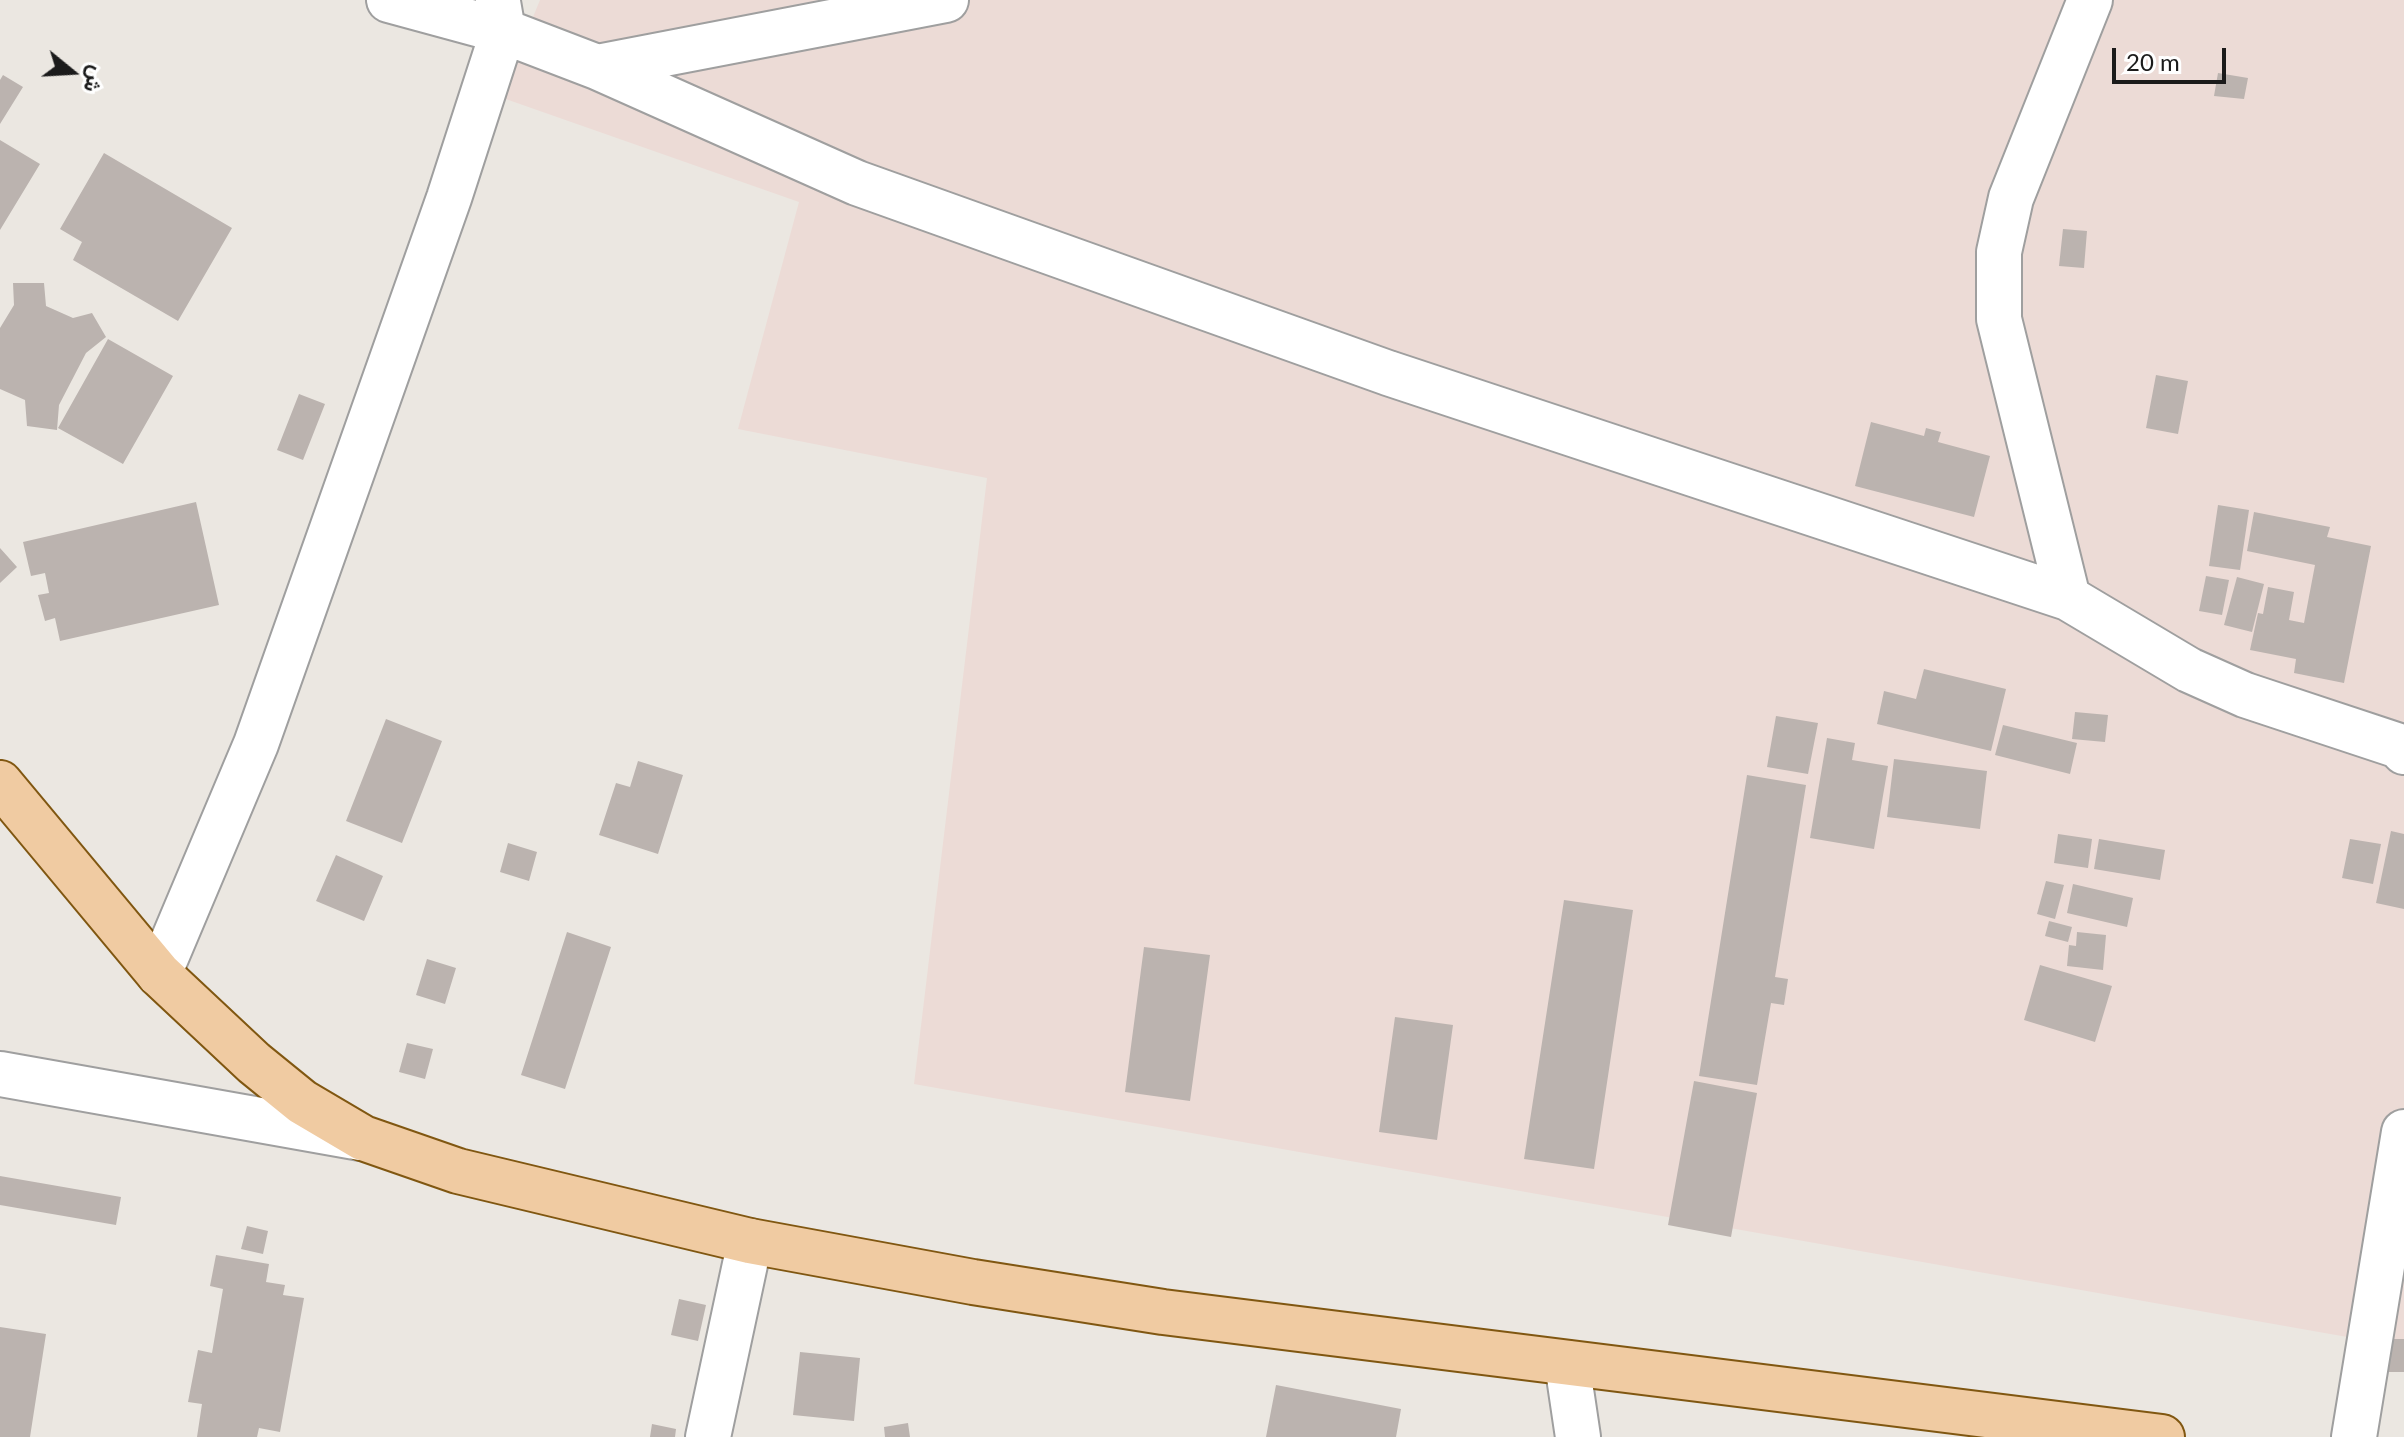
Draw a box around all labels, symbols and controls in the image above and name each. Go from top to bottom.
north arrow [32,32,112,112]
scale bar [2116,32,2230,82]
text: 20 m [2126,47,2180,76]
text: ش [78,63,112,96]

